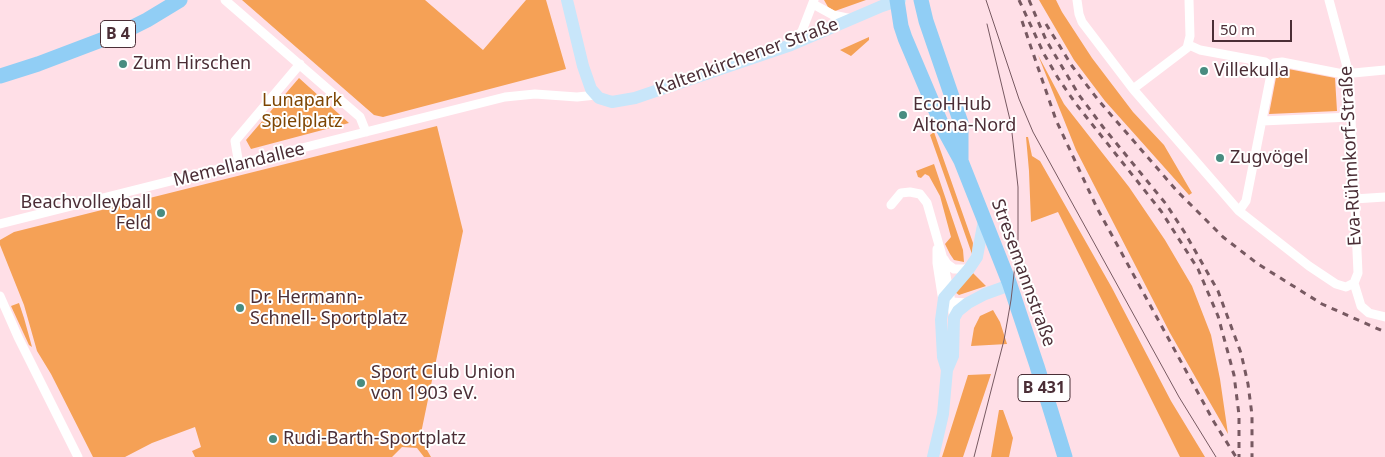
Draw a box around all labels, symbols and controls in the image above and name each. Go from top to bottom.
scale bar [1215,10,1295,42]
street label: Kaltenkirchener Straße [652,14,842,100]
text: 50 m [1220,19,1255,39]
road number: B 4 [100,20,136,48]
place label: Zum Hirschen [133,53,251,75]
marker: Zum Hirschen [117,58,129,70]
place label: Villekulla [1214,60,1289,82]
marker: Villekulla [1198,65,1210,77]
street label: Eva-Rühmkorf-Straße [1335,65,1367,247]
park label: Lunapark Spielplatz [261,90,343,132]
place label: EcoHHub Altona-Nord [913,94,1016,136]
marker: EcoHHub Altona-Nord [897,109,909,121]
street label: Memellandallee [171,138,307,192]
place label: Zugvögel [1230,147,1308,169]
marker: Zugvögel [1214,152,1226,164]
place label: Beachvolleyball Feld [21,192,151,234]
street label: Stresemannstraße [986,196,1060,350]
marker: Beachvolleyball Feld [155,207,167,219]
place label: Dr. Hermann- Schnell- Sportplatz [250,287,407,330]
marker: Dr. Hermann- Schnell- Sportplatz [234,302,246,314]
place label: Sport Club Union von 1903 eV. [371,362,515,404]
road number: B 431 [1018,374,1070,402]
marker: Sport Club Union von 1903 eV. [355,377,367,389]
place label: Rudi-Barth-Sportplatz [283,428,466,450]
marker: Rudi-Barth-Sportplatz [267,433,279,445]

